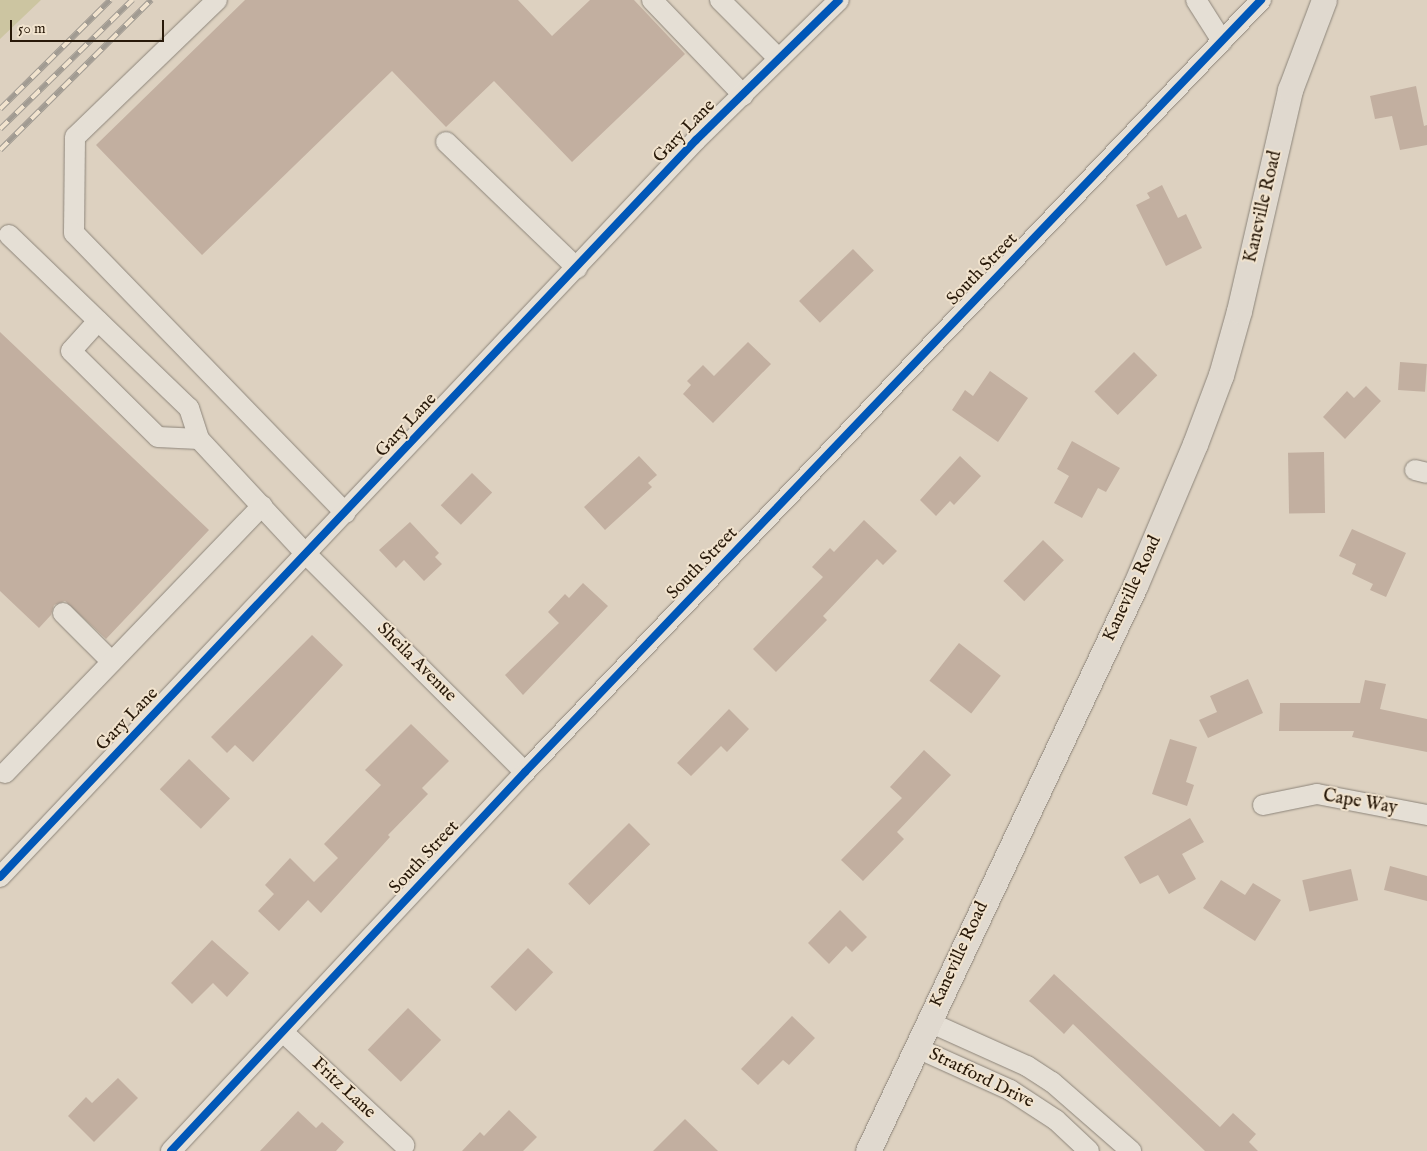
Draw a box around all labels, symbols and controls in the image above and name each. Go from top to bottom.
scale bar [12,10,166,42]
text: 50 m [18,19,46,38]
street label: Gary Lane [649,96,721,168]
street label: Kaneville Road [1241,149,1287,265]
street label: South Street [943,229,1023,311]
street label: Gary Lane [372,389,442,463]
street label: South Street [663,523,743,605]
street label: Kaneville Road [1099,533,1167,645]
street label: Sheila Avenue [372,619,460,707]
street label: Gary Lane [92,684,164,756]
street label: Cape Way [1321,786,1399,820]
street label: South Street [386,817,464,899]
street label: Kaneville Road [926,899,994,1011]
street label: Stratford Drive [925,1044,1037,1114]
street label: Fritz Lane [307,1054,379,1124]

